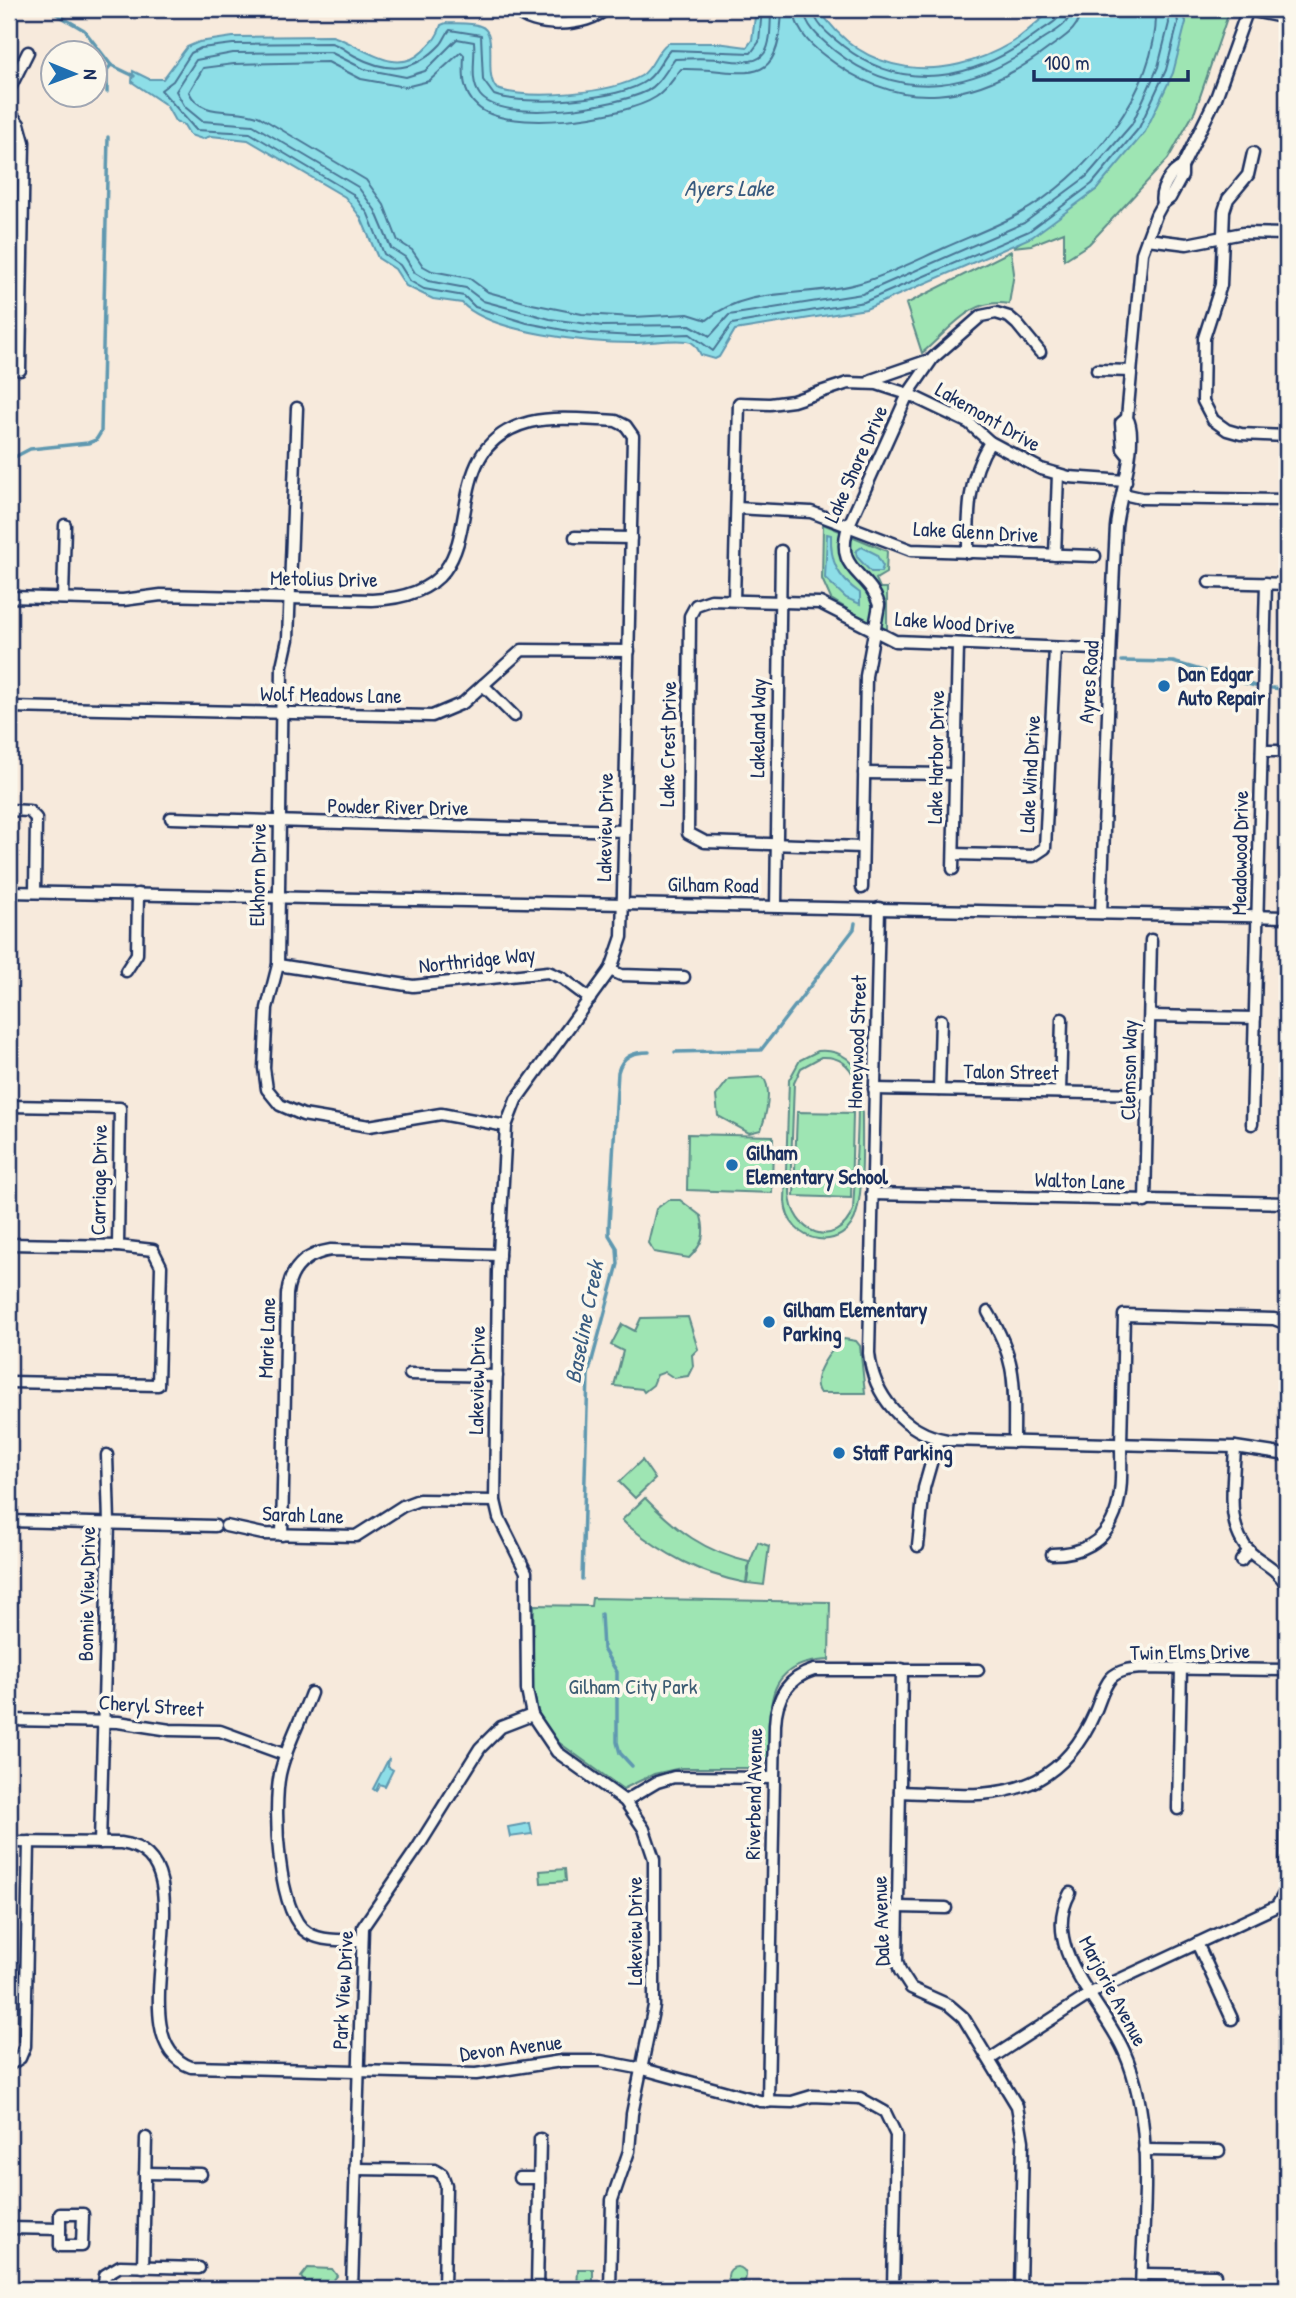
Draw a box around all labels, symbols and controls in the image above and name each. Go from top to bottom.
north arrow [38,38,108,108]
scale bar [1034,38,1188,82]
text: 100 m [1044,48,1090,77]
text: N [78,69,104,80]
water label: Ayers Lake [684,172,775,204]
street label: Lakemont Drive [930,375,1046,458]
street label: Lake Shore Drive [817,400,894,527]
street label: Lake Glenn Drive [913,514,1039,549]
street label: Metolius Drive [270,563,378,594]
street label: Lake Wood Drive [894,604,1016,641]
street label: Ayres Road [1071,640,1106,724]
place label: Dan Edgar Auto Repair [1178,659,1266,713]
street label: Lakeland Way [742,678,773,778]
marker: Dan Edgar Auto Repair [1156,678,1172,694]
street label: Wolf Meadows Lane [260,679,402,710]
street label: Lake Crest Drive [652,681,683,807]
street label: Lake Harbor Drive [920,690,951,824]
street label: Lake Wind Drive [1012,714,1047,833]
street label: Lakeview Drive [589,772,620,882]
street label: Meadowood Drive [1224,790,1255,916]
street label: Powder River Drive [327,791,469,822]
street label: Elkhorn Drive [242,823,273,927]
street label: Gilham Road [667,869,759,900]
street label: Northridge Way [417,939,537,980]
street label: Honeywood Street [840,974,873,1109]
street label: Clemson Way [1113,1019,1144,1121]
street label: Talon Street [963,1056,1060,1087]
street label: Carriage Drive [83,1124,114,1236]
place label: Gilham Elementary School [746,1138,888,1192]
marker: Gilham Elementary School [724,1157,740,1173]
street label: Walton Lane [1034,1164,1126,1197]
water label: Baseline Creek [556,1256,611,1386]
place label: Gilham Elementary Parking [783,1295,927,1349]
street label: Marie Lane [251,1297,282,1379]
marker: Gilham Elementary Parking [761,1314,777,1330]
street label: Lakeview Drive [461,1325,492,1435]
place label: Staff Parking [853,1438,953,1468]
marker: Staff Parking [831,1445,847,1461]
street label: Sarah Lane [262,1499,344,1530]
street label: Bonnie View Drive [71,1526,102,1662]
street label: Twin Elms Drive [1130,1636,1250,1667]
park label: Gilham City Park [569,1672,698,1701]
street label: Cheryl Street [98,1687,205,1724]
street label: Riverbend Avenue [738,1728,769,1860]
street label: Dale Avenue [864,1875,897,1967]
street label: Lakeview Drive [620,1877,649,1985]
street label: Park View Drive [325,1930,360,2050]
street label: Marjorie Avenue [1072,1930,1155,2051]
street label: Devon Avenue [458,2027,564,2068]

